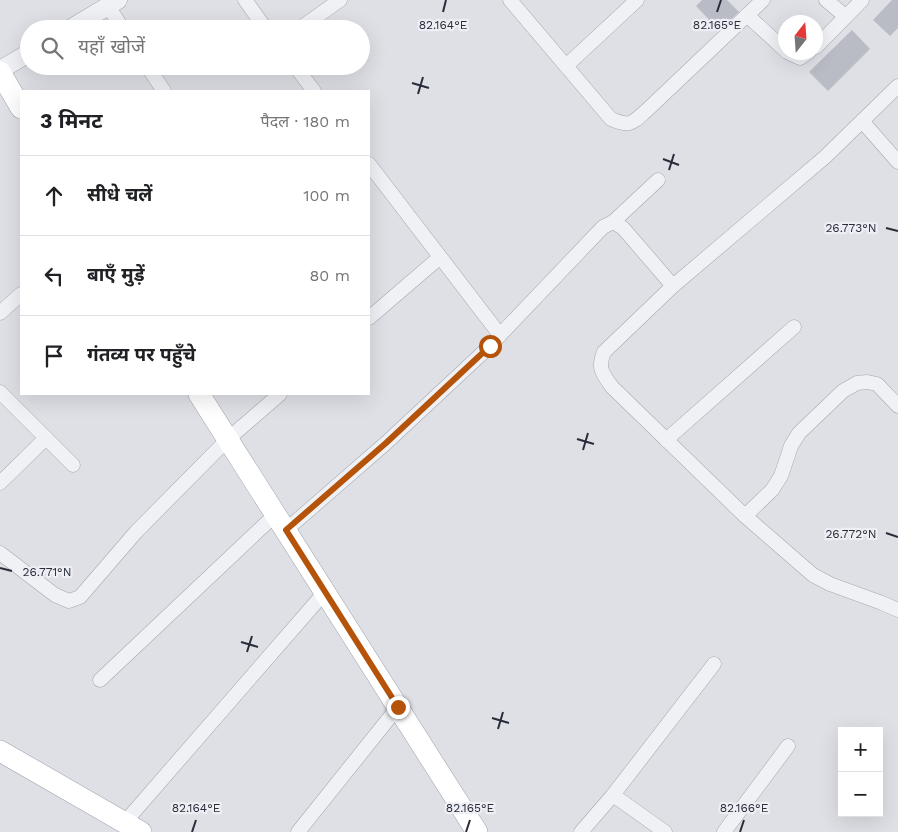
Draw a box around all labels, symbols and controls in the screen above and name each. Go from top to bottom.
north arrow [778,15,823,60]
text: 82.164°E [419,18,468,32]
text: 82.165°E [693,18,741,32]
search box [20,20,370,75]
icon: search [38,34,66,62]
text: यहाँ खोजें [78,35,145,58]
text: 3 मिनट [40,108,103,133]
text: पैदल · 180 m [261,112,350,131]
icon: ahead [40,182,68,210]
text: सीधे चलें [87,183,152,206]
text: 100 m [303,186,350,205]
text: 26.773°N [825,221,877,235]
icon: left [40,262,68,290]
text: बाएँ मुड़ें [87,263,145,286]
text: 80 m [309,266,350,285]
route start [479,335,502,358]
icon: arrive [40,342,68,370]
text: गंतव्य पर पहुँचे [87,343,196,366]
text: 26.772°N [825,527,877,541]
text: 26.771°N [23,565,71,579]
route end [387,696,410,719]
map controls [838,727,883,817]
button: + [838,727,883,772]
button: − [838,772,883,817]
text: 82.164°E [172,801,221,815]
text: 82.165°E [446,801,494,815]
text: 82.166°E [720,801,769,815]

